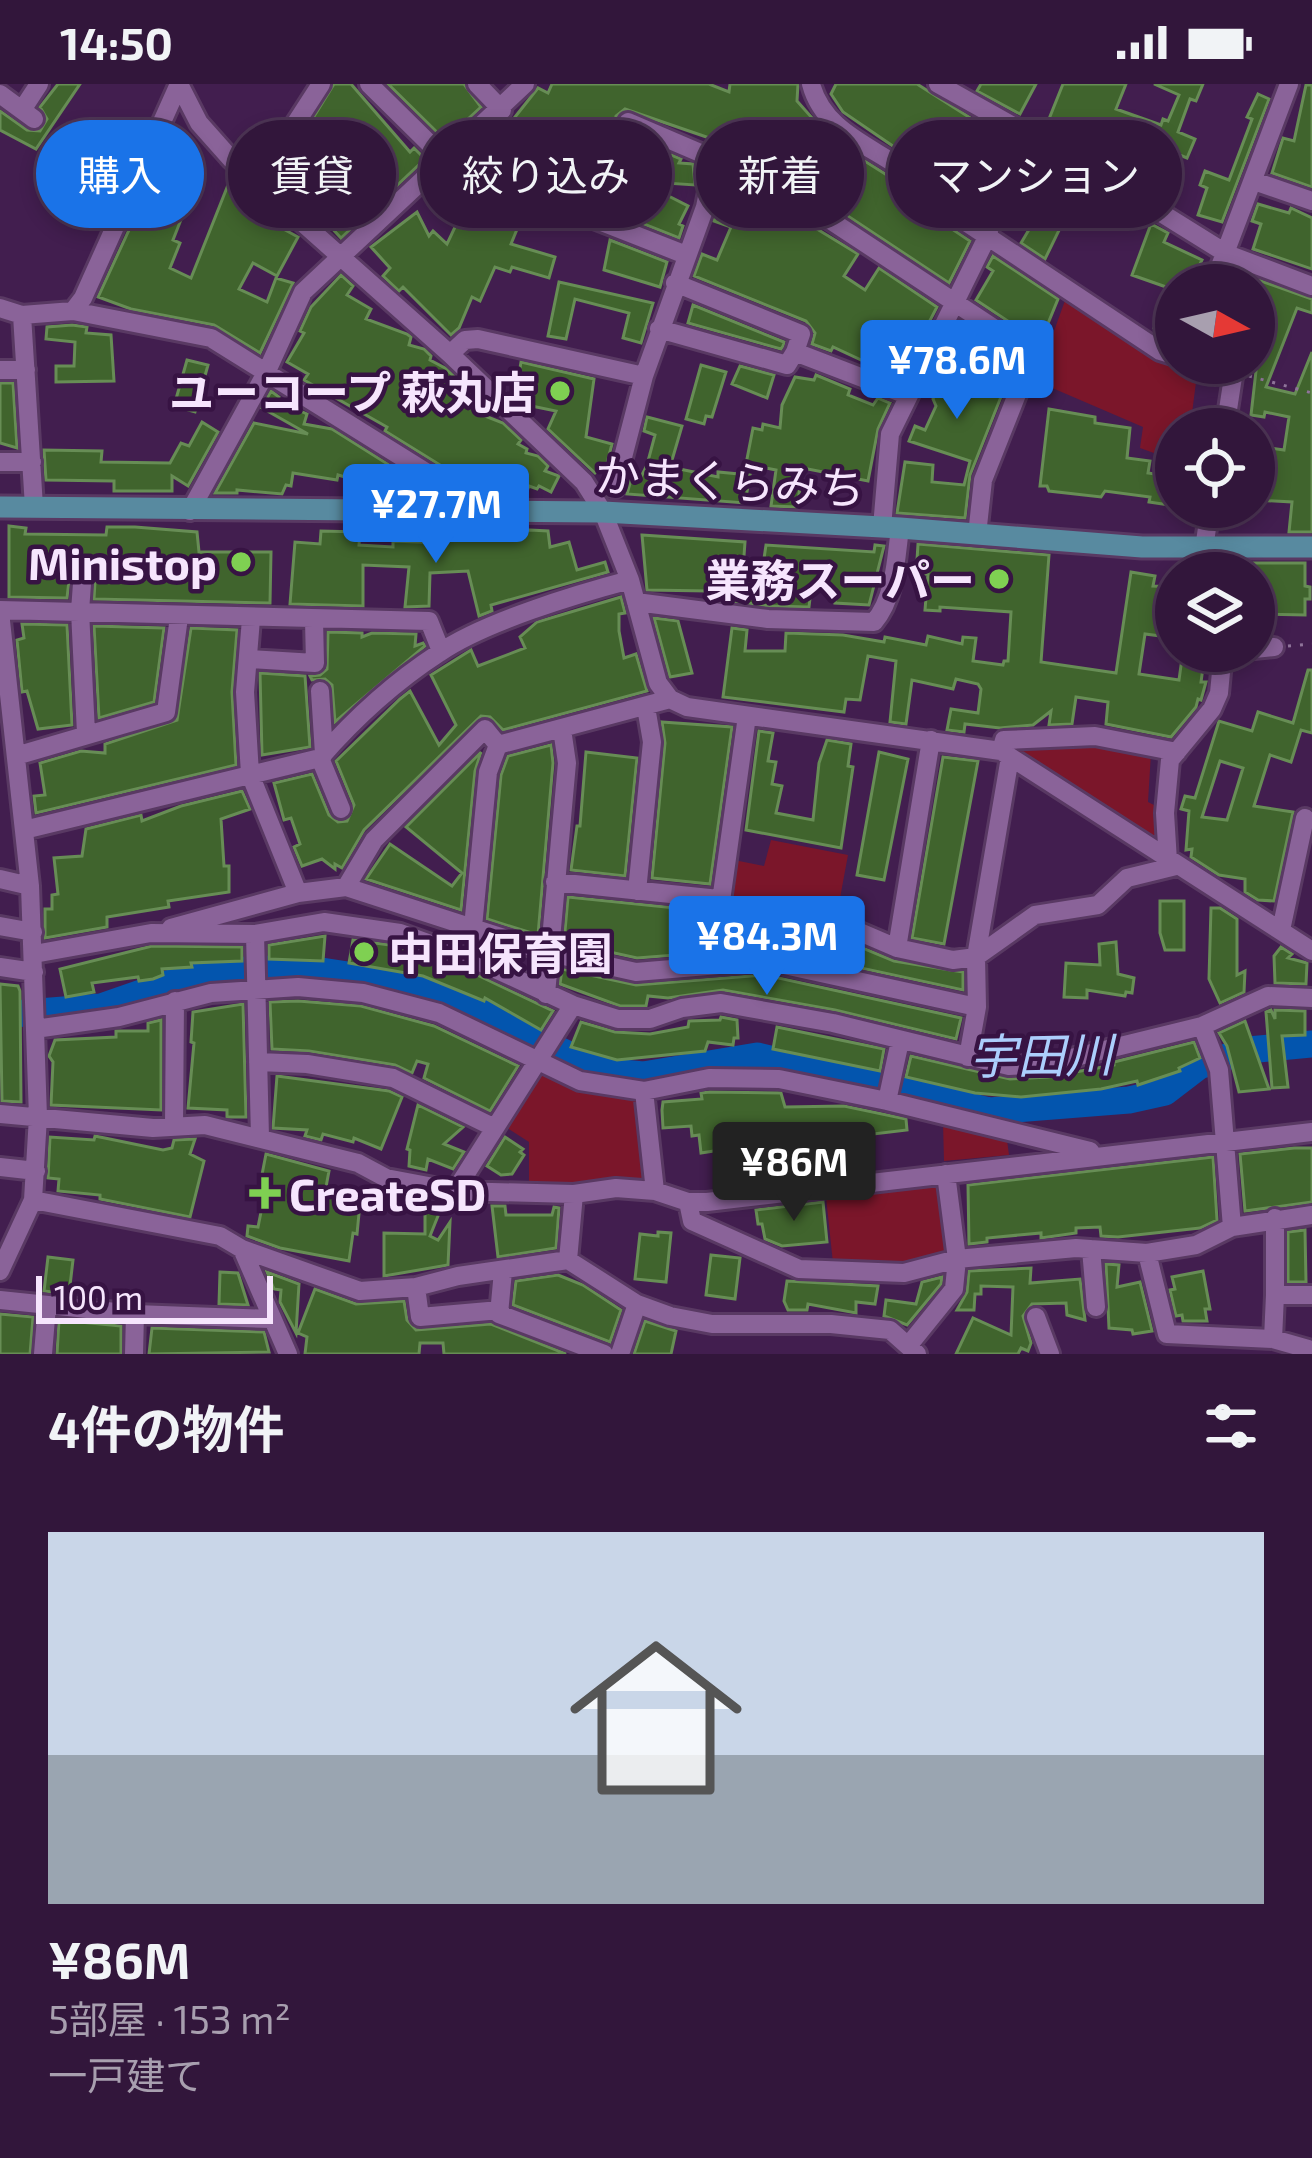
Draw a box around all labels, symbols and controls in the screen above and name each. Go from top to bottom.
text: 14:50 [60,15,173,69]
chip: 購入 [36,120,204,228]
chip: 賃貸 [228,120,396,228]
chip: 絞り込み [420,120,672,228]
chip: 新着 [696,120,864,228]
chip: マンション [888,120,1182,228]
north arrow [1155,264,1275,384]
map controls [1155,264,1275,672]
pin: ¥78.6M [859,320,1055,422]
text: ¥78.6M [888,335,1027,382]
place label: ユーコープ 萩丸店 [169,364,536,418]
marker: ユーコープ 萩丸店 [547,378,573,404]
button: locate [1155,408,1275,528]
street label: かまくらみち [594,446,866,514]
pin: ¥27.7M [338,464,534,566]
text: ¥27.7M [370,479,502,526]
place label: Ministop [28,535,217,589]
marker: Ministop [228,549,254,575]
place label: 業務スーパー [705,552,975,606]
button: layers [1155,552,1275,672]
marker: 業務スーパー [986,566,1012,592]
pin: ¥84.3M [669,896,865,998]
text: ¥84.3M [696,911,838,958]
place label: 中田保育園 [388,925,613,979]
marker: 中田保育園 [351,939,377,965]
water label: 宇田川 [968,1024,1118,1084]
pin: ¥86M [723,1122,865,1224]
text: ¥86M [740,1137,848,1184]
place label: CreateSD [289,1166,486,1220]
marker: CreateSD [252,1180,278,1206]
scale bar [36,1270,273,1323]
text: 100 m [54,1277,143,1317]
icon: filters [1198,1393,1264,1459]
text: 4件の物件 [48,1397,285,1458]
icon: home [548,1610,764,1826]
text: ¥86M [48,1928,190,1989]
text: 5部屋 · 153 m² [48,1995,291,2042]
text: 一戸建て [48,2051,204,2098]

